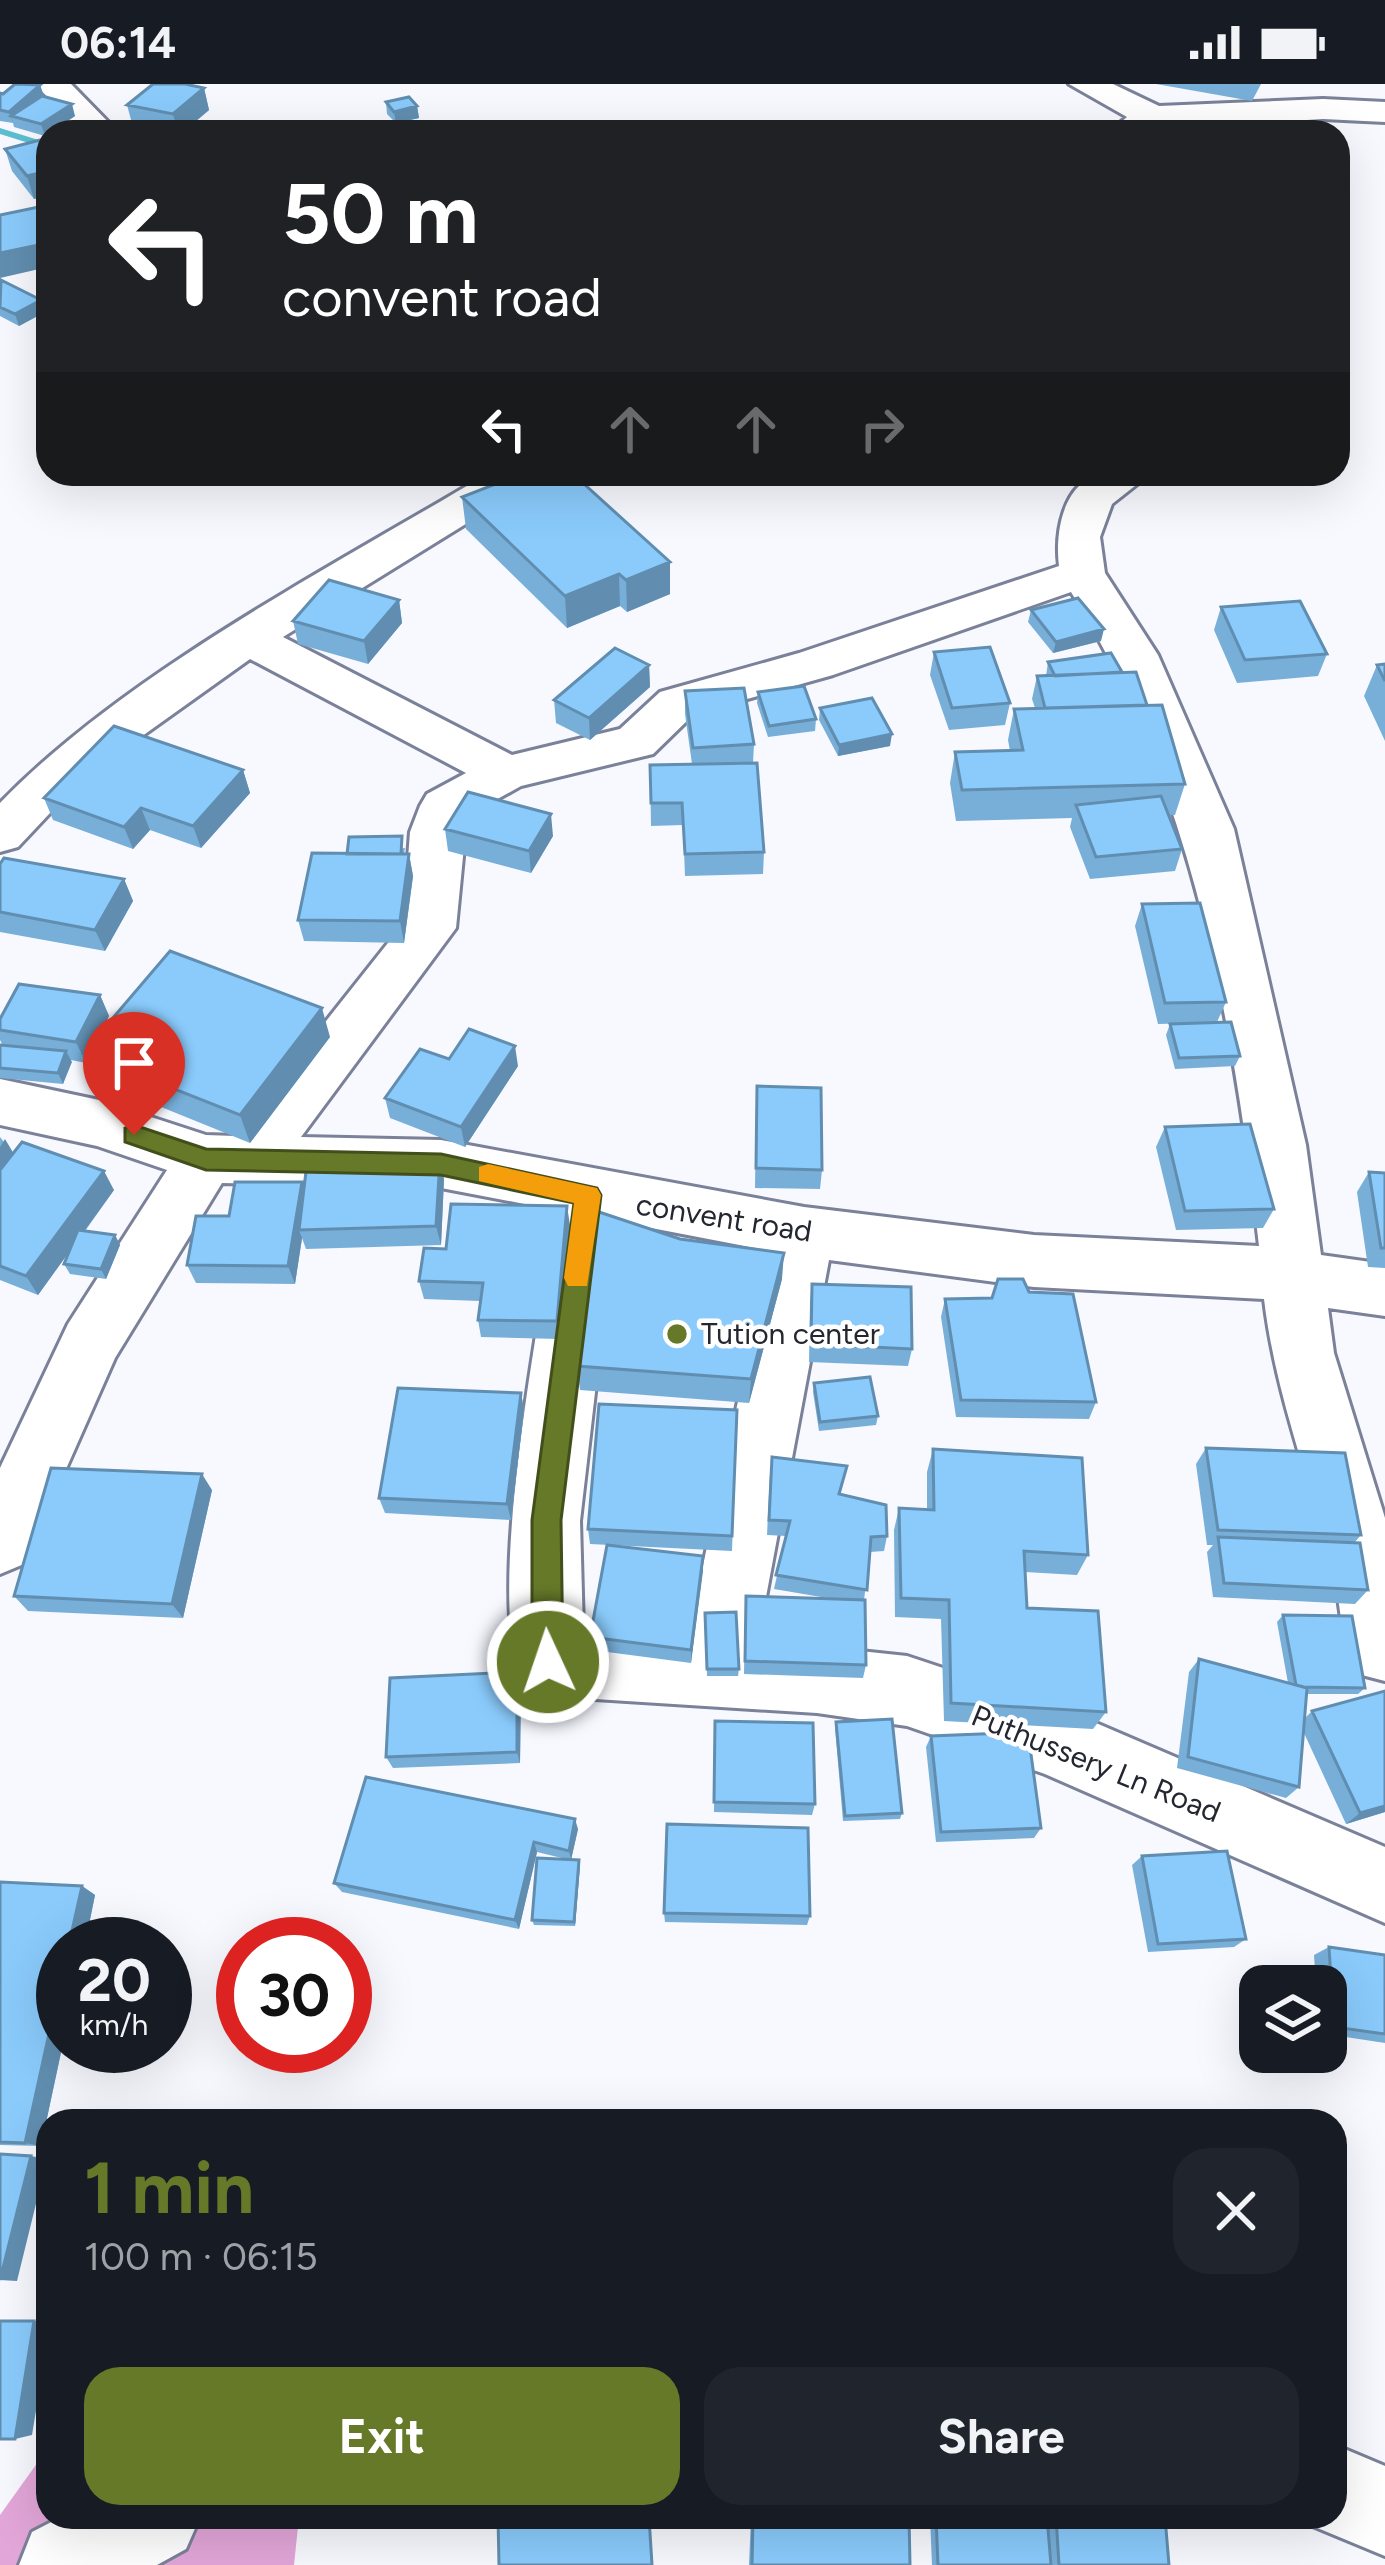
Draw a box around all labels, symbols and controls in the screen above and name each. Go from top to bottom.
text: 06:14 [60,15,176,69]
text: 50 m [282,163,478,264]
icon: left [84,168,240,324]
text: convent road [282,265,602,330]
icon: left [471,396,537,462]
icon: ahead [597,396,663,462]
icon: ahead [723,396,789,462]
icon: right [849,396,915,462]
pin [83,1012,185,1135]
icon: arrive [101,1030,167,1096]
street label: convent road [633,1185,815,1250]
place label: Tution center [701,1315,880,1352]
marker: Tution center [664,1321,690,1347]
position arrow [485,1599,611,1725]
street label: Puthussery Ln Road [966,1697,1226,1830]
speed limit sign: 30 [216,1917,372,2073]
text: 20 [77,1944,151,2016]
map controls [1239,1965,1347,2073]
button: layers [1239,1965,1347,2073]
text: km/h [80,2006,148,2043]
text: 1 min [84,2145,254,2231]
button: close [1173,2148,1299,2274]
text: 100 m · 06:15 [84,2233,318,2280]
button: Exit [84,2367,680,2505]
button: Share [704,2367,1299,2505]

